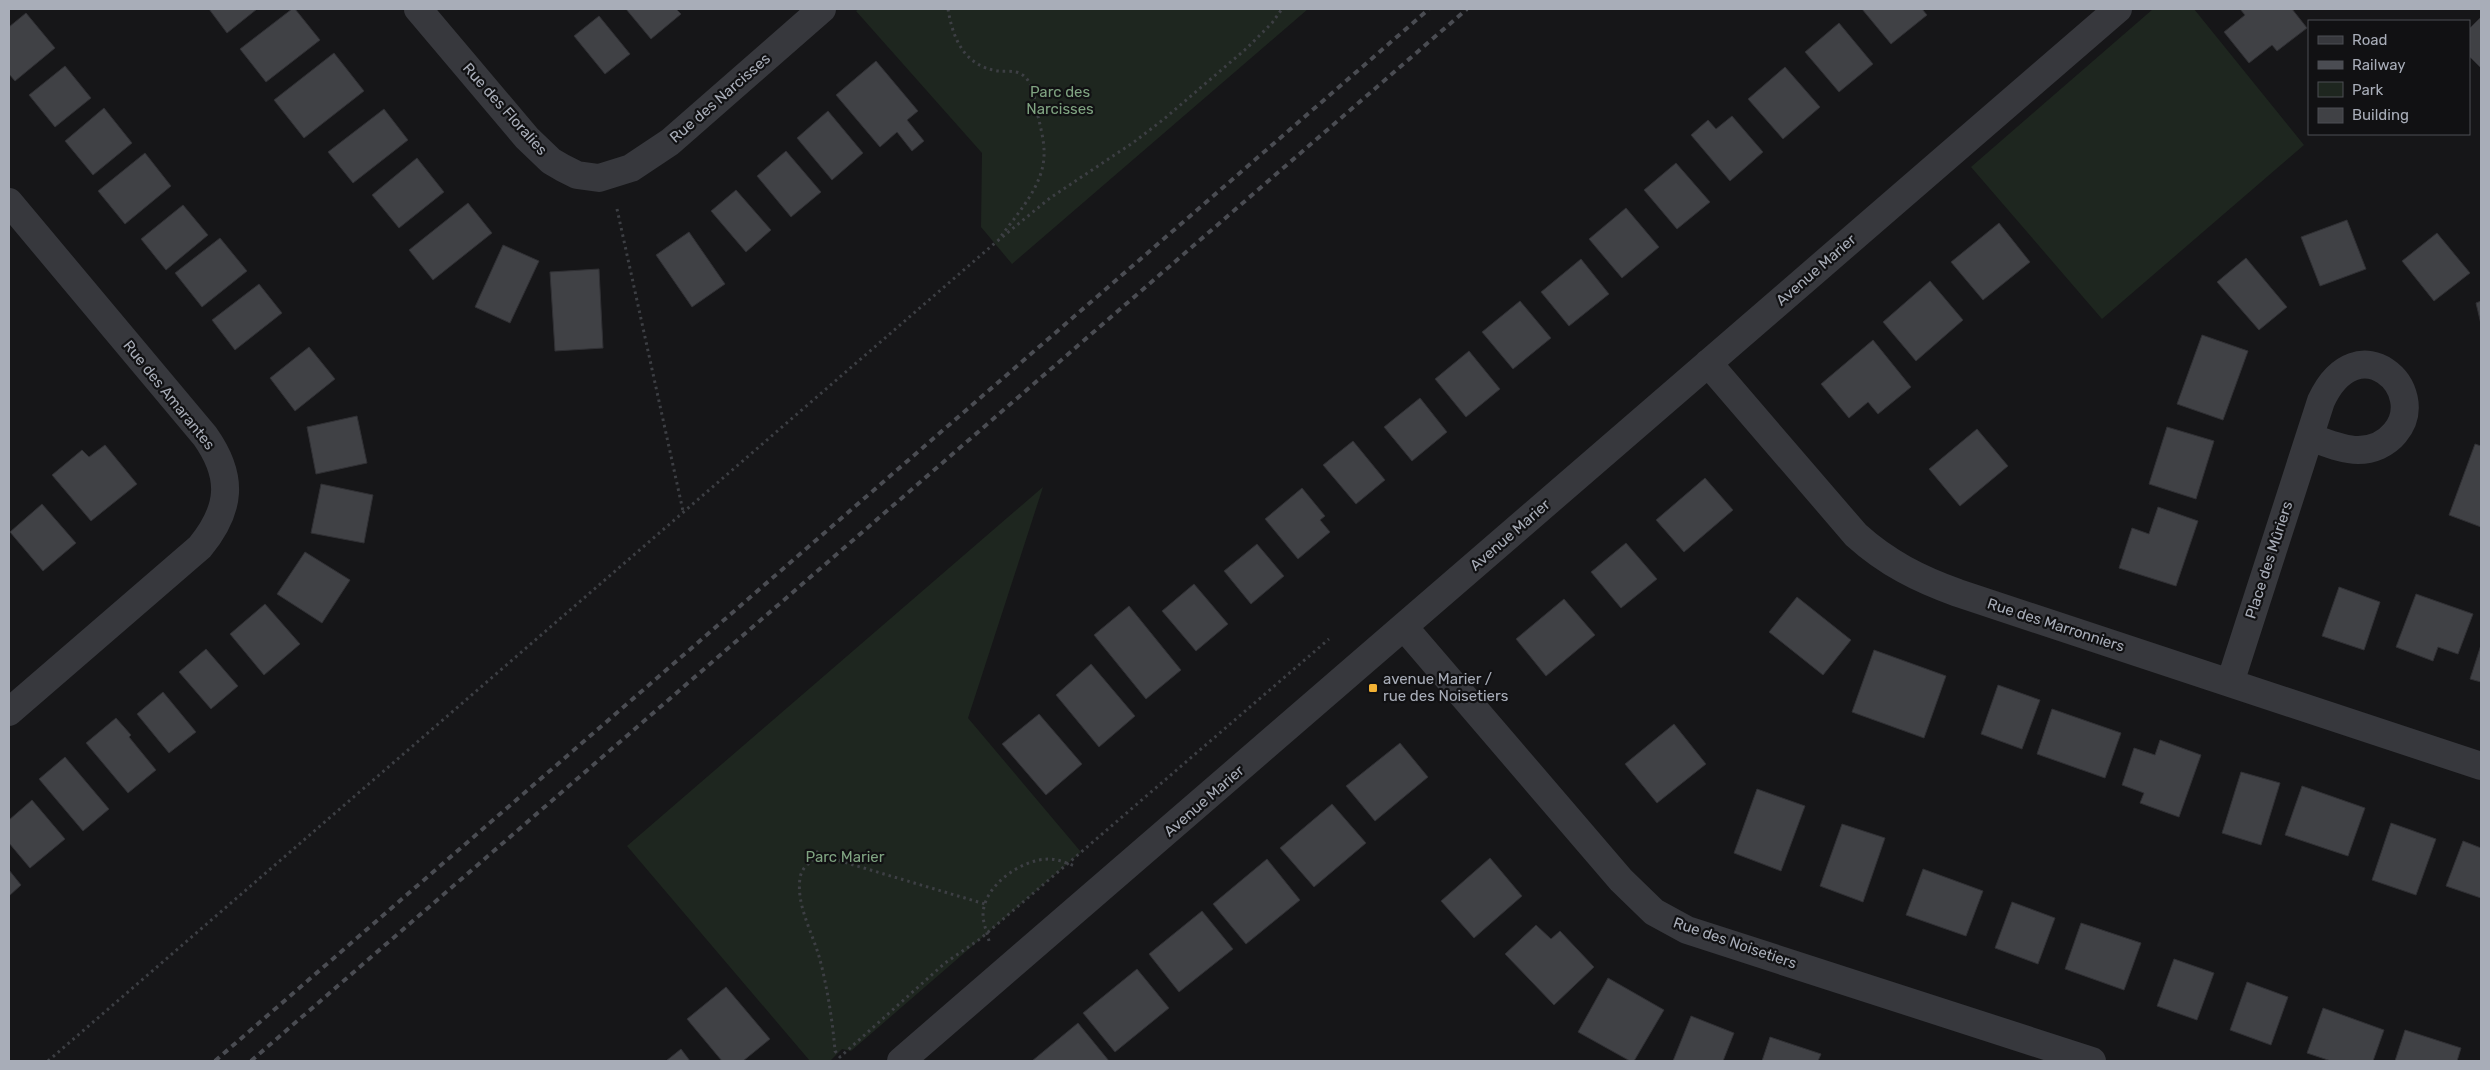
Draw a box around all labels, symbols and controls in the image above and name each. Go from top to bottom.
legend [2308,20,2470,135]
text: Road [2352,31,2388,49]
street label: Rue des Narcisses [666,49,774,146]
text: Railway [2352,56,2406,74]
street label: Rue des Floralies [459,59,551,159]
text: Park [2352,81,2383,99]
park label: Parc des Narcisses [1026,83,1094,118]
text: Building [2352,106,2409,124]
street label: Avenue Marier [1772,230,1860,310]
street label: Rue des Amarantes [119,337,219,454]
street label: Avenue Marier [1466,495,1554,575]
street label: Place des Mûriers [2241,499,2297,621]
street label: Rue des Marronniers [1985,594,2127,656]
place label: avenue Marier / rue des Noisetiers [1383,670,1509,705]
marker: avenue Marier / rue des Noisetiers [1367,682,1379,694]
street label: Avenue Marier [1160,761,1248,841]
park label: Parc Marier [806,848,885,866]
street label: Rue des Noisetiers [1671,913,1799,973]

